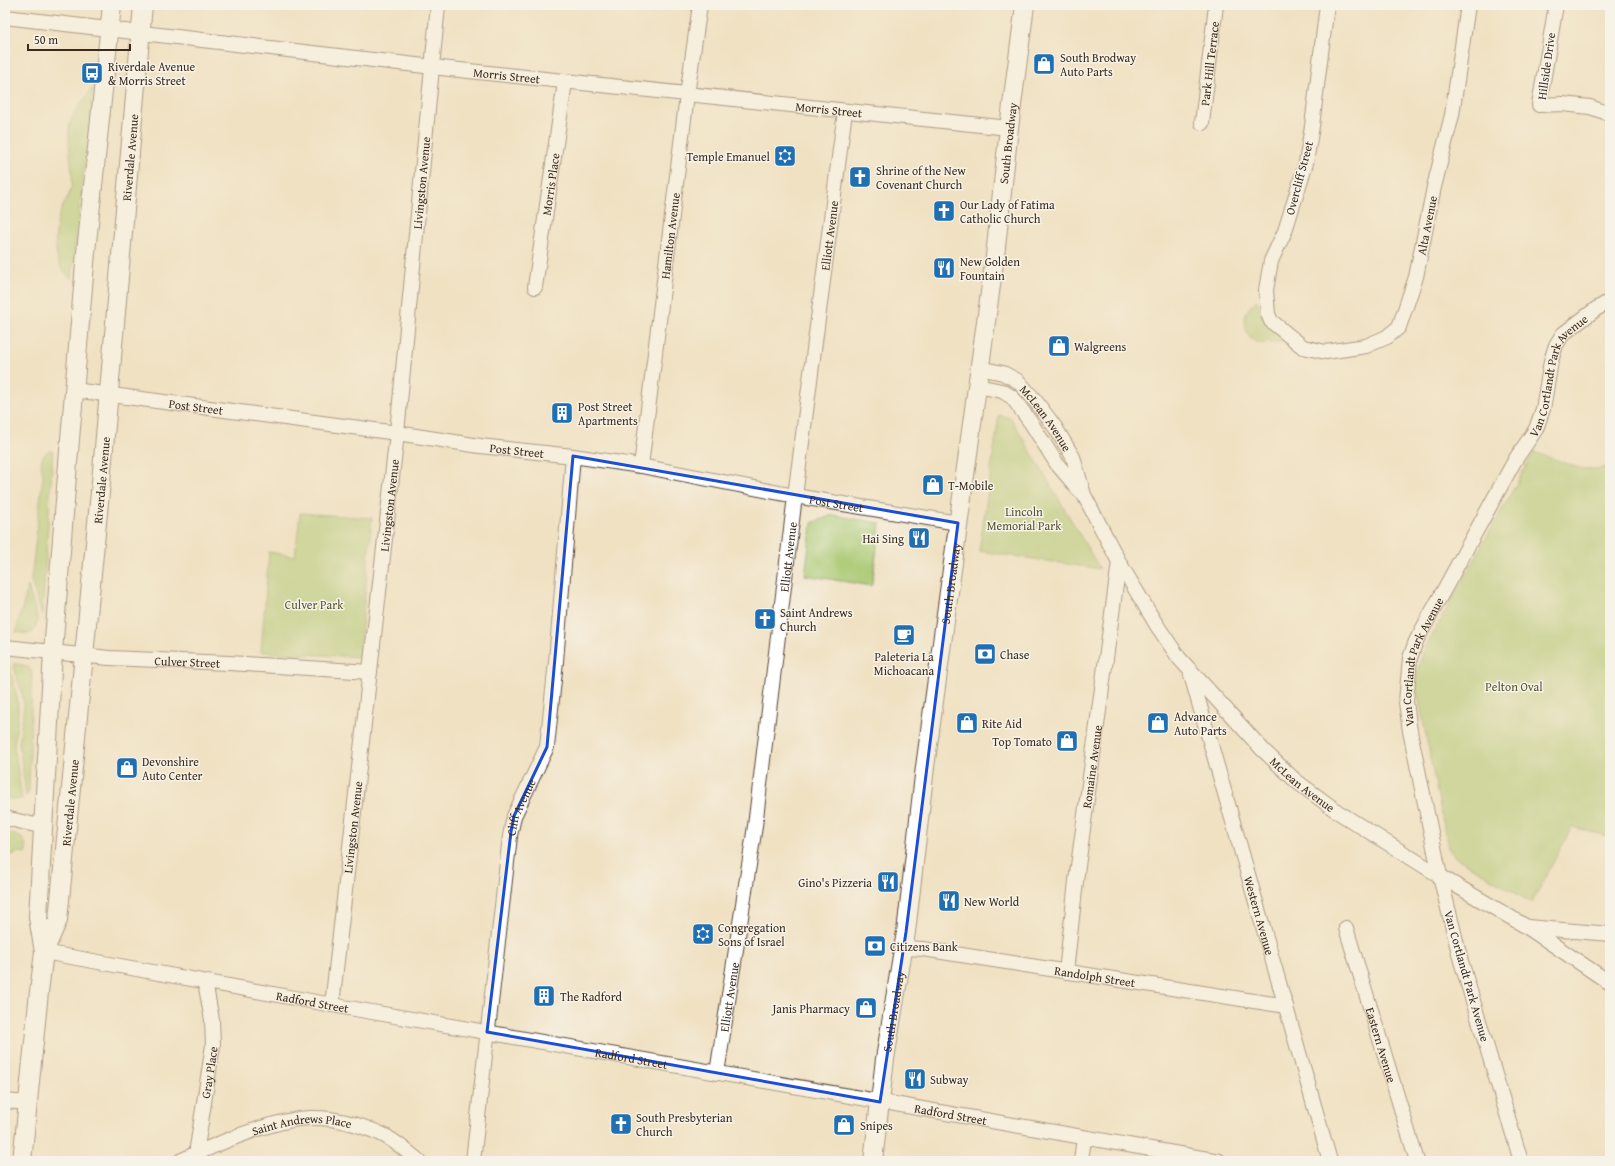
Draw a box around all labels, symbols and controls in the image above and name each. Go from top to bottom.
street label: Park Hill Terrace [1196,20,1223,107]
scale bar [28,26,130,52]
text: 50 m [34,31,58,48]
street label: Hillside Drive [1533,31,1559,101]
place label: South Brodway Auto Parts [1060,49,1136,80]
shop icon: South Brodway Auto Parts [1031,51,1057,77]
place label: Riverdale Avenue & Morris Street [108,58,195,89]
bus stop icon: Riverdale Avenue & Morris Street [79,60,105,86]
street label: Morris Street [472,63,542,87]
street label: Morris Street [795,97,864,121]
street label: South Broadway [994,101,1021,185]
street label: Riverdale Avenue [117,113,142,202]
street label: Livingston Avenue [408,135,434,230]
street label: Overcliff Street [1281,138,1317,217]
synagogue icon: Temple Emanuel [772,143,798,169]
place label: Temple Emanuel [686,148,771,165]
street label: Morris Place [537,151,563,217]
place label: Shrine of the New Covenant Church [876,162,966,193]
church icon: Shrine of the New Covenant Church [847,164,873,190]
street label: Hamilton Avenue [656,191,683,280]
street label: Alta Avenue [1412,194,1441,256]
place label: Our Lady of Fatima Catholic Church [960,196,1055,227]
church icon: Our Lady of Fatima Catholic Church [931,198,957,224]
street label: Elliott Avenue [816,199,842,272]
place label: New Golden Fountain [960,253,1020,284]
restaurant icon: New Golden Fountain [931,255,957,281]
street label: Van Cortlandt Park Avenue [1525,310,1591,440]
shop icon: Walgreens [1046,333,1072,359]
place label: Walgreens [1074,338,1127,355]
street label: McLean Avenue [1016,381,1076,455]
street label: Post Street [168,394,225,418]
place label: Post Street Apartments [578,398,638,429]
building icon: Post Street Apartments [549,400,575,426]
street label: Riverdale Avenue [88,436,113,524]
street label: Post Street [489,439,546,461]
street label: Livingston Avenue [375,458,403,552]
shop icon: T-Mobile [920,472,946,498]
place label: T-Mobile [948,477,994,494]
street label: Post Street [808,490,866,516]
park label: Lincoln Memorial Park [987,503,1062,534]
street label: Elliott Avenue [775,521,800,593]
restaurant icon: Hai Sing [906,525,932,551]
place label: Hai Sing [862,530,904,547]
street label: South Broadway [936,541,964,625]
street label: Van Cortlandt Park Avenue [1397,594,1447,728]
park label: Culver Park [285,596,344,613]
place label: Saint Andrews Church [780,604,853,635]
church icon: Saint Andrews Church [752,606,778,632]
cafe icon: Paleteria La Michoacana [891,622,917,648]
bank icon: Chase [972,641,998,667]
place label: Chase [1000,646,1030,663]
place label: Paleteria La Michoacana [874,648,934,679]
street label: Culver Street [154,651,221,671]
park label: Pelton Oval [1485,678,1543,695]
place label: Advance Auto Parts [1174,708,1227,739]
shop icon: Rite Aid [954,710,980,736]
shop icon: Advance Auto Parts [1145,710,1171,736]
place label: Rite Aid [982,715,1022,732]
street label: Romaine Avenue [1077,724,1105,809]
shop icon: Top Tomato [1054,728,1080,754]
place label: Top Tomato [992,733,1052,750]
place label: Devonshire Auto Center [142,753,203,784]
street label: McLean Avenue [1267,753,1339,816]
shop icon: Devonshire Auto Center [114,755,140,781]
street label: Riverdale Avenue [57,758,82,847]
street label: Cliff Avenue [502,775,539,837]
street label: Livingston Avenue [339,780,366,874]
restaurant icon: Gino's Pizzeria [875,869,901,895]
place label: Gino's Pizzeria [798,874,872,891]
street label: Western Avenue [1240,874,1279,957]
restaurant icon: New World [936,888,962,914]
place label: New World [964,893,1020,910]
street label: Van Cortlandt Park Avenue [1440,908,1494,1044]
place label: Congregation Sons of Israel [718,919,786,950]
synagogue icon: Congregation Sons of Israel [690,921,716,947]
bank icon: Citizens Bank [862,933,888,959]
place label: Citizens Bank [890,938,959,955]
street label: Elliott Avenue [715,960,743,1033]
street label: Randolph Street [1053,961,1137,991]
street label: South Broadway [878,970,908,1053]
building icon: The Radford [531,983,557,1009]
street label: Radford Street [275,986,351,1016]
place label: The Radford [560,988,623,1005]
shop icon: Janis Pharmacy [853,995,879,1021]
place label: Janis Pharmacy [770,1000,850,1017]
street label: Eastern Avenue [1362,1005,1401,1085]
street label: Radford Street [594,1043,670,1073]
street label: Gray Place [196,1045,221,1100]
restaurant icon: Subway [902,1066,928,1092]
place label: Subway [930,1071,969,1088]
street label: Radford Street [913,1099,989,1129]
street label: Saint Andrews Place [249,1109,354,1139]
place label: South Presbyterian Church [636,1109,733,1140]
church icon: South Presbyterian Church [608,1111,634,1137]
shop icon: Snipes [831,1112,857,1138]
place label: Snipes [860,1117,893,1134]

